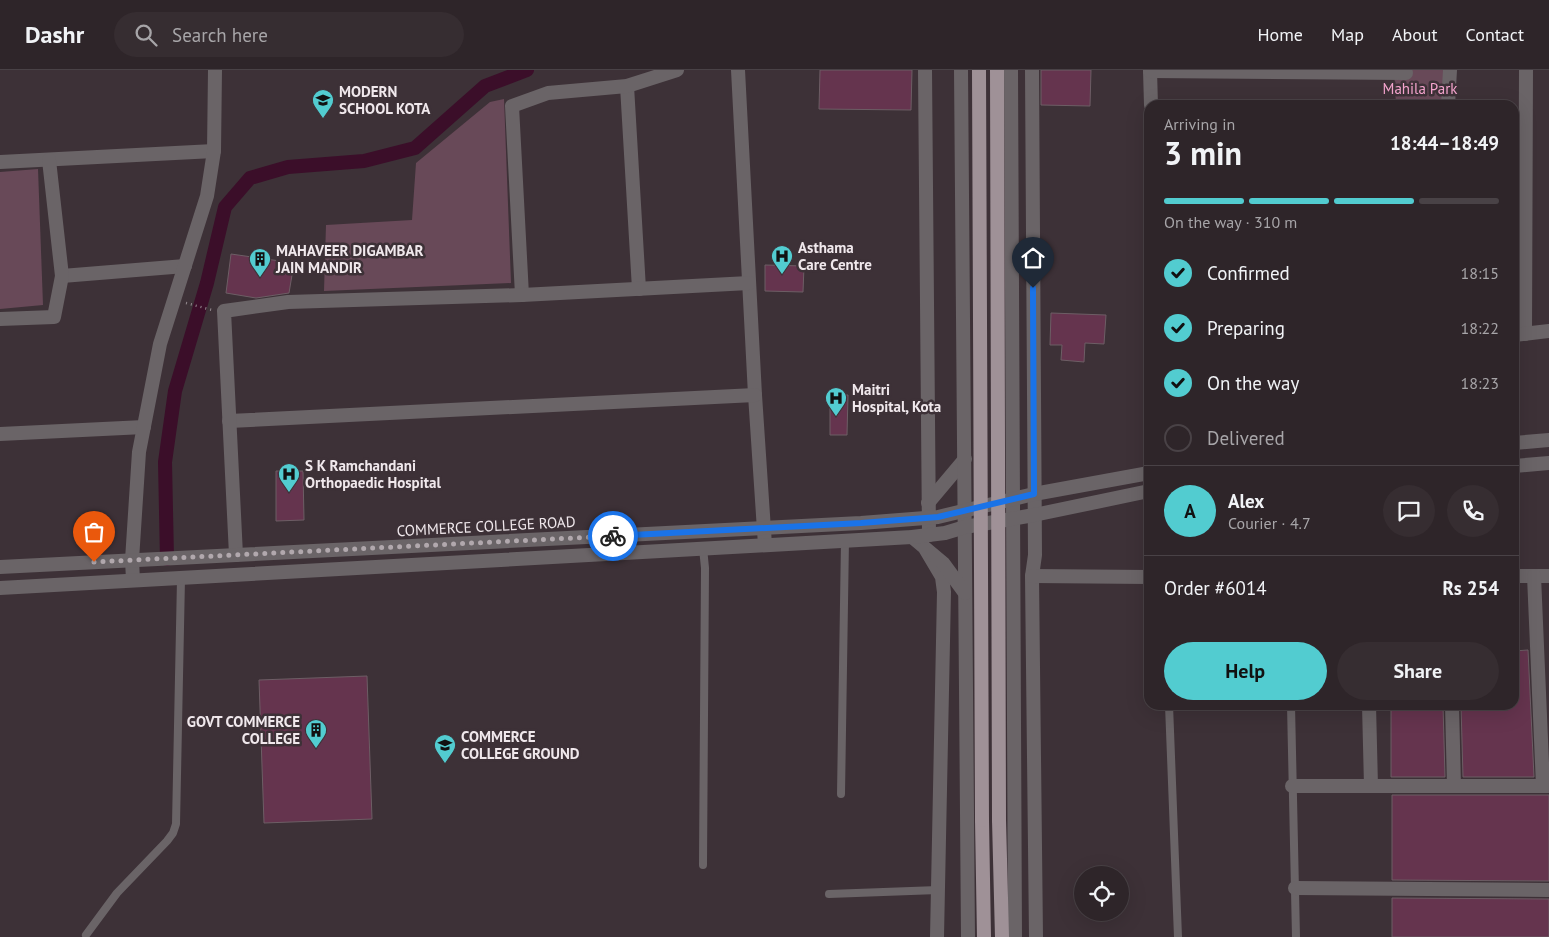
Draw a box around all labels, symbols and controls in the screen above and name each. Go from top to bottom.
search box [114,12,464,57]
text: Dashr [25,19,84,50]
icon: search [132,21,160,49]
text: Search here [172,23,268,47]
text: Home [1257,23,1303,46]
text: Map [1331,23,1364,46]
text: About [1392,23,1438,46]
text: Contact [1466,23,1524,46]
park label: Mahila Park [1383,79,1458,98]
place label: MODERN SCHOOL KOTA [339,82,431,118]
school or university icon: MODERN SCHOOL KOTA [311,88,335,119]
text: Arriving in [1164,114,1235,134]
text: 18:44–18:49 [1390,131,1499,155]
text: 3 min [1164,132,1242,174]
text: On the way · 310 m [1164,212,1297,232]
pin [1012,237,1054,288]
place label: Asthama Care Centre [798,238,872,274]
place label: MAHAVEER DIGAMBAR JAIN MANDIR [275,241,424,277]
hospital icon: Asthama Care Centre [770,244,794,275]
icon: home [1019,244,1047,272]
building icon: MAHAVEER DIGAMBAR JAIN MANDIR [248,247,272,278]
icon: check [1164,259,1192,287]
text: Confirmed [1207,261,1290,285]
text: 18:15 [1461,263,1499,283]
icon: check [1164,314,1192,342]
text: Preparing [1207,316,1285,340]
text: 18:22 [1461,318,1499,338]
icon: check [1164,369,1192,397]
text: On the way [1207,371,1299,395]
text: 18:23 [1461,373,1499,393]
place label: Maitri Hospital, Kota [852,380,941,416]
hospital icon: Maitri Hospital, Kota [824,386,848,417]
text: Delivered [1207,426,1285,450]
place label: S K Ramchandani Orthopaedic Hospital [305,456,441,492]
hospital icon: S K Ramchandani Orthopaedic Hospital [277,462,301,493]
button: chat [1383,485,1435,537]
button: phone [1447,485,1499,537]
text: Alex [1228,489,1264,513]
text: A [1184,499,1196,523]
pin [73,511,115,562]
courier [588,511,638,561]
street label: COMMERCE COLLEGE ROAD [396,512,576,540]
text: Courier · 4.7 [1228,513,1311,533]
icon: bag [80,518,108,546]
icon: bike [599,522,627,550]
text: Order #6014 [1164,576,1267,600]
text: Rs 254 [1442,576,1499,600]
button: Help [1164,642,1327,700]
button: Share [1337,642,1499,700]
place label: GOVT COMMERCE COLLEGE [187,712,300,748]
building icon: GOVT COMMERCE COLLEGE [304,718,328,749]
place label: COMMERCE COLLEGE GROUND [461,727,580,763]
school or university icon: COMMERCE COLLEGE GROUND [433,733,457,764]
map controls [1074,866,1129,921]
button: locate [1074,866,1129,921]

